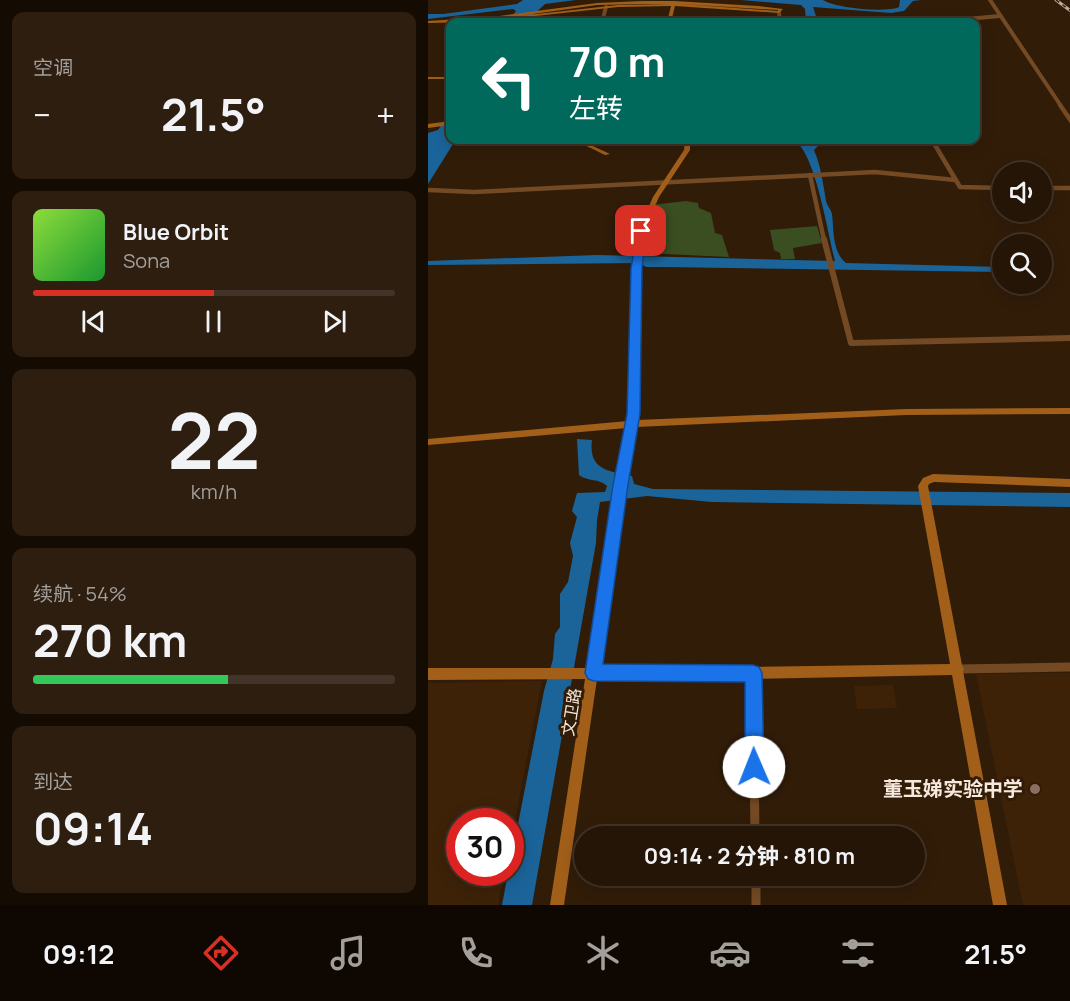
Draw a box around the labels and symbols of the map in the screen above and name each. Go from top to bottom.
pin [615,205,666,256]
street label: 文卫路 [556,687,586,737]
position arrow [722,735,786,799]
place label: 董玉娣实验中学 [883,775,1023,802]
marker: 董玉娣实验中学 [1028,782,1042,796]
speed limit sign: 30 [446,808,524,886]

